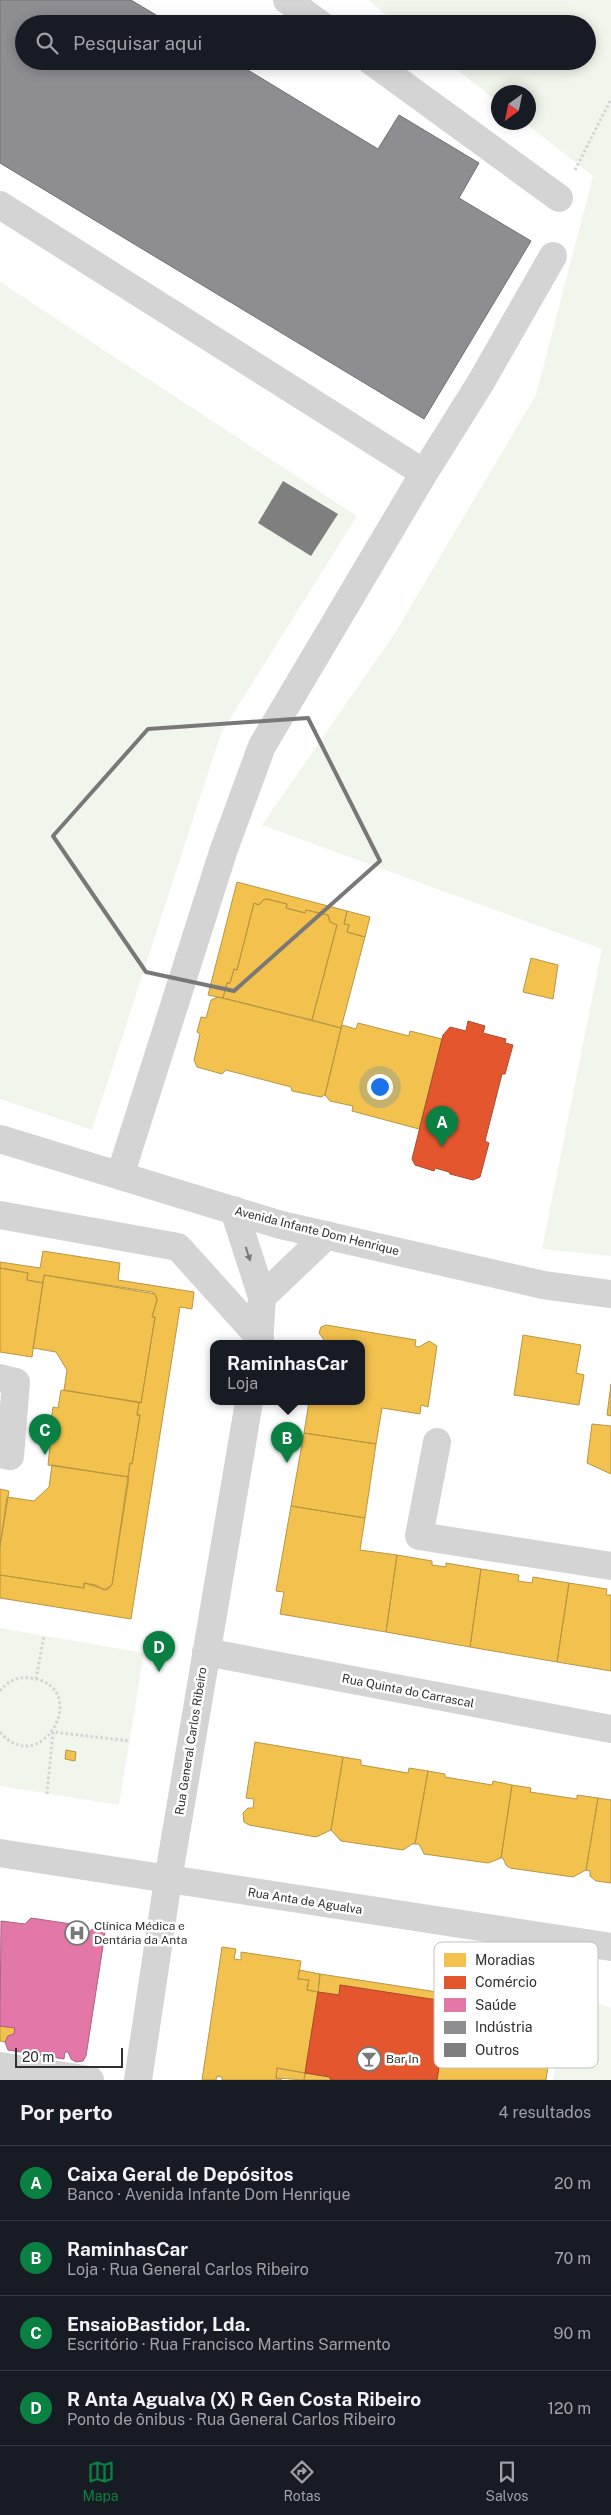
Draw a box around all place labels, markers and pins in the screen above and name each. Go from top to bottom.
pin: A [426,1106,458,1147]
pin: C [29,1414,61,1455]
pin: B [271,1422,303,1463]
pin: D [143,1631,175,1672]
place label: Clínica Médica e Dentária da Anta [94,1919,187,1947]
hospital icon: Clínica Médica e Dentária da Anta [64,1920,90,1946]
bar icon: Bar In [356,2046,382,2072]
place label: Bar In [386,2052,419,2066]

